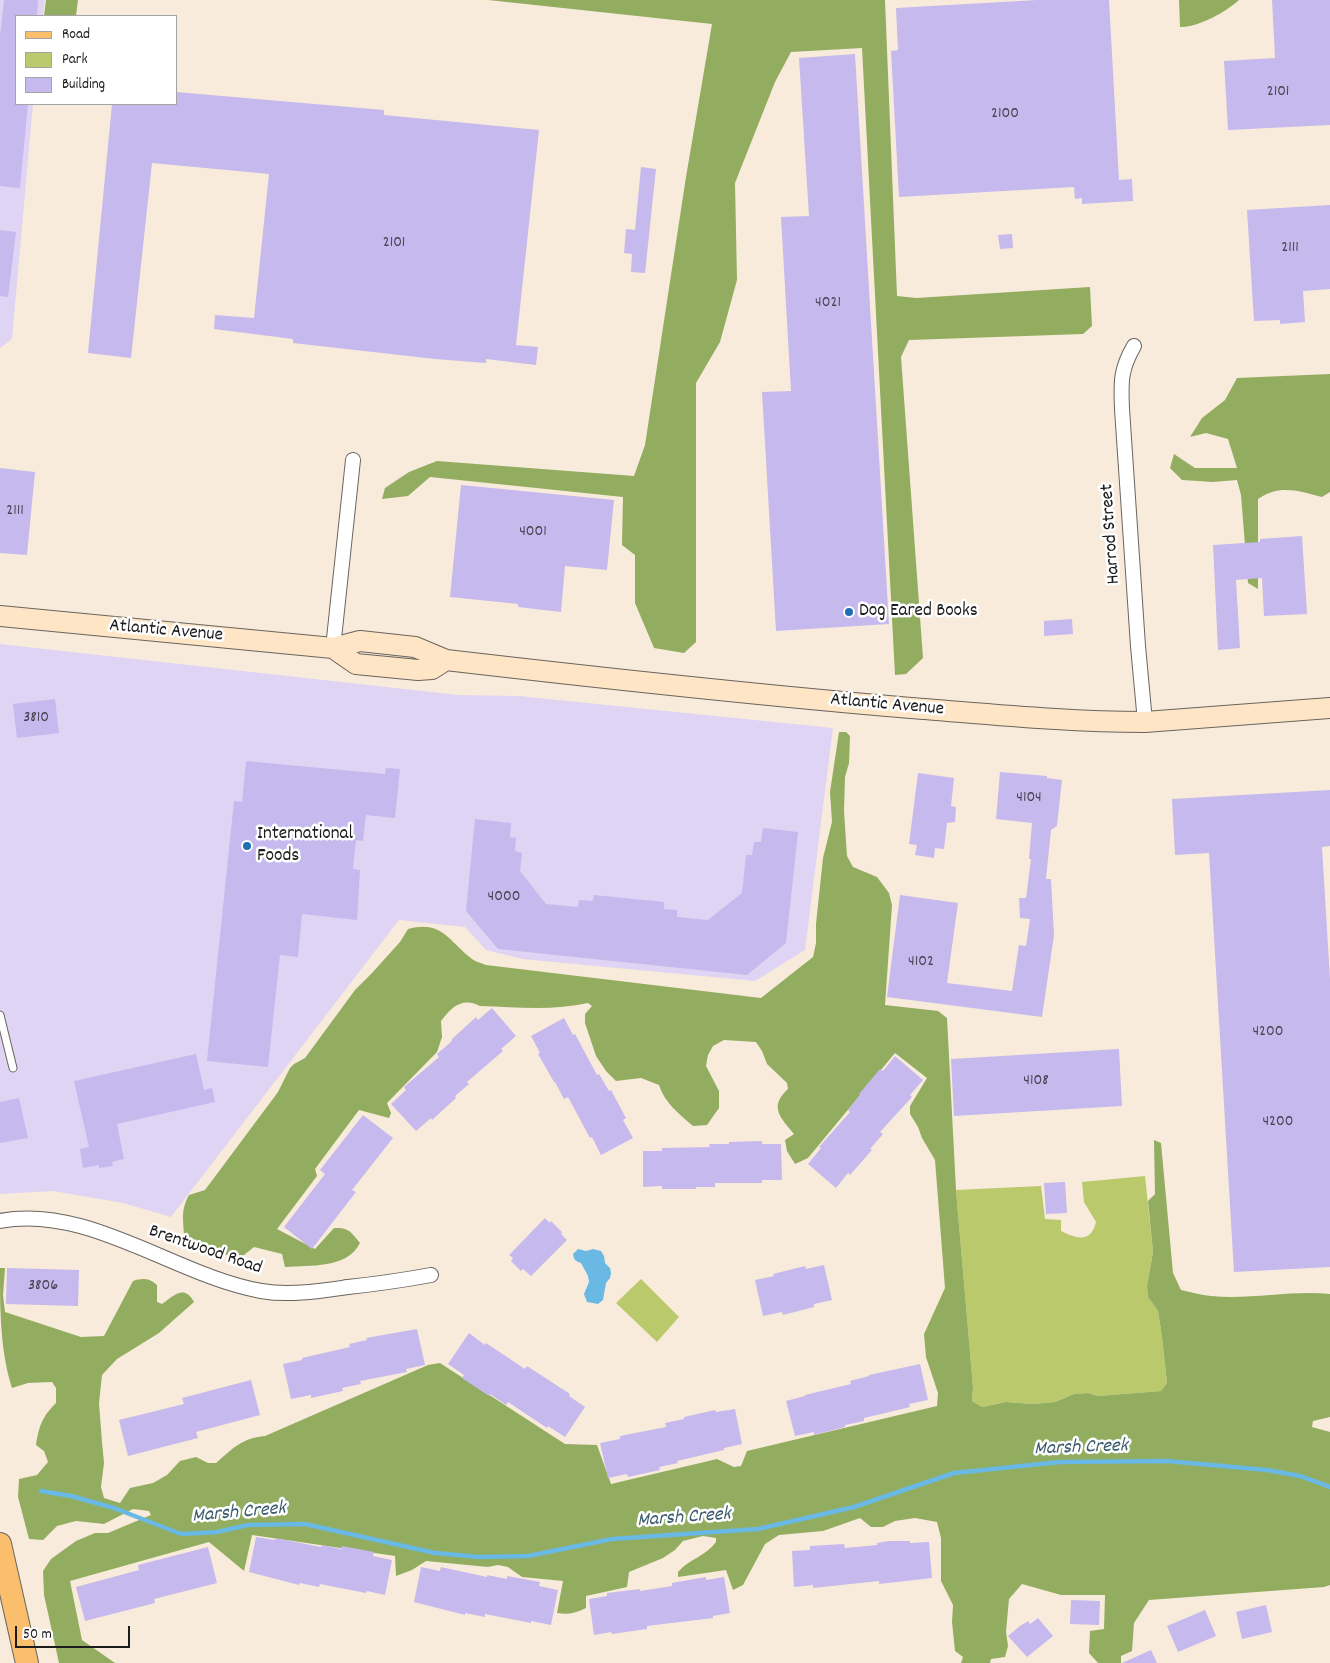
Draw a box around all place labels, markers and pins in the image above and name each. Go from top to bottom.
place label: Dog Eared Books [859,601,978,623]
marker: Dog Eared Books [843,606,855,618]
place label: International Foods [257,824,353,868]
marker: International Foods [241,840,253,852]

